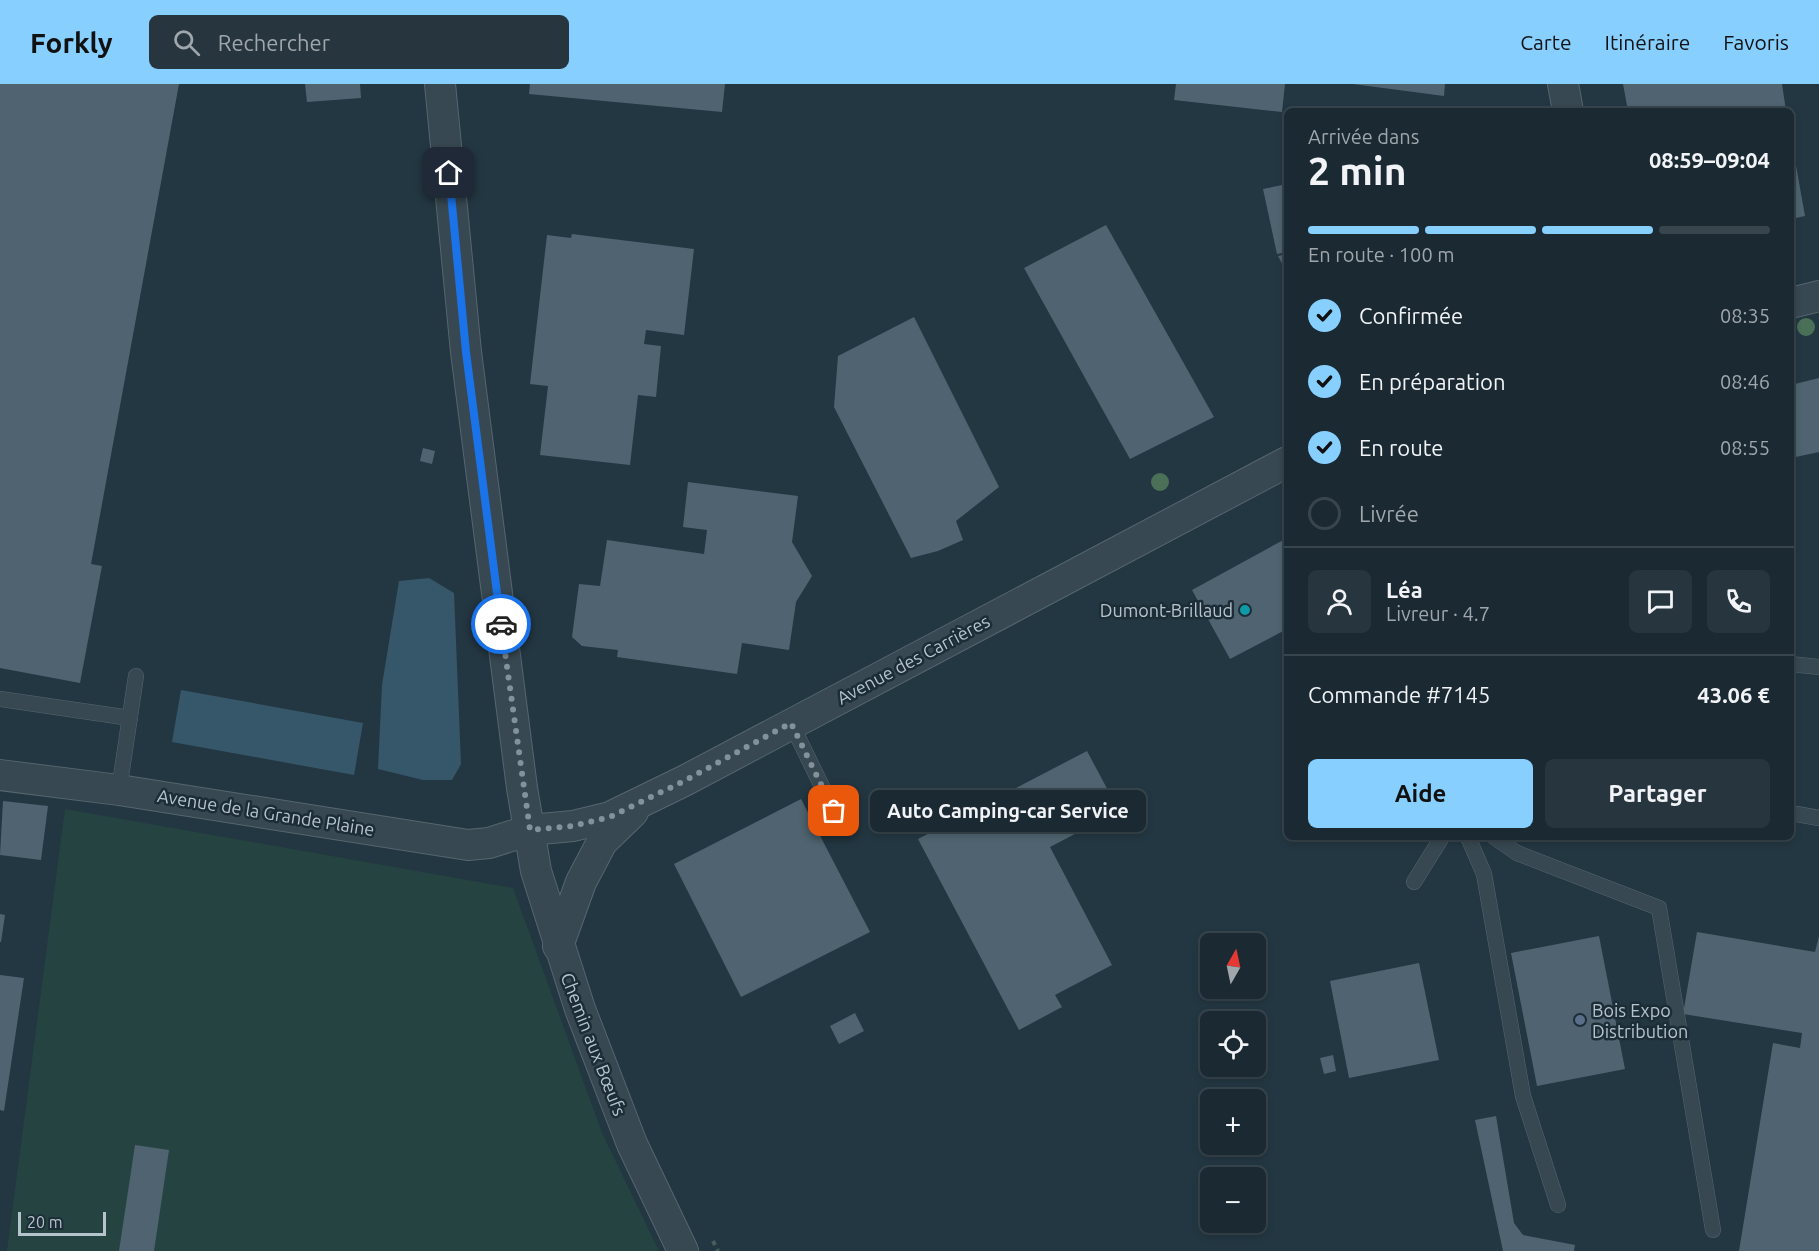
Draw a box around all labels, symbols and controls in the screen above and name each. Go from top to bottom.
search box [149,15,569,69]
icon: search [170,26,203,59]
text: Forkly [30,27,113,58]
text: Rechercher [218,30,330,55]
text: Carte [1520,30,1572,54]
text: Itinéraire [1605,30,1690,54]
text: Favoris [1723,30,1789,54]
text: Arrivée dans [1308,125,1419,148]
pin [423,147,474,198]
text: 08:59–09:04 [1649,147,1770,172]
text: 2 min [1308,149,1407,192]
icon: home [432,156,465,189]
text: En route · 100 m [1308,243,1455,266]
icon: check [1308,299,1341,332]
text: Confirmée [1359,303,1463,328]
text: 08:35 [1720,304,1770,327]
icon: check [1308,365,1341,398]
text: En préparation [1359,369,1506,394]
text: 08:46 [1720,370,1770,393]
icon: check [1308,431,1341,464]
text: En route [1359,435,1443,460]
text: 08:55 [1720,436,1770,459]
text: Livrée [1359,501,1419,526]
button: person [1308,570,1371,633]
button: chat [1629,570,1692,633]
button: phone [1707,570,1770,633]
text: Léa [1386,577,1423,602]
courier [471,594,531,654]
place label: Dumont-Brillaud [1100,600,1233,620]
text: Livreur · 4.7 [1386,602,1490,625]
marker: Dumont-Brillaud [1238,603,1252,617]
icon: car [485,608,518,641]
street label: Avenue des Carrières [833,610,993,708]
text: Commande #7145 [1308,682,1490,707]
text: 43.06 € [1697,682,1770,707]
button: Aide [1308,759,1533,828]
button: Partager [1545,759,1770,828]
street label: Avenue de la Grande Plaine [156,785,376,839]
pin [808,785,859,836]
callout: Auto Camping-car Service [870,790,1146,832]
icon: bag [817,794,850,827]
text: Auto Camping-car Service [887,799,1129,822]
north arrow [1200,933,1266,999]
map controls [1200,933,1266,1233]
street label: Chemin aux Bœufs [557,970,631,1119]
place label: Bois Expo Distribution [1592,1000,1688,1041]
button: locate [1200,1011,1266,1077]
marker: Bois Expo Distribution [1573,1013,1587,1027]
button: + [1200,1089,1266,1155]
button: − [1200,1167,1266,1233]
scale bar [18,1209,106,1236]
text: 20 m [27,1213,63,1231]

